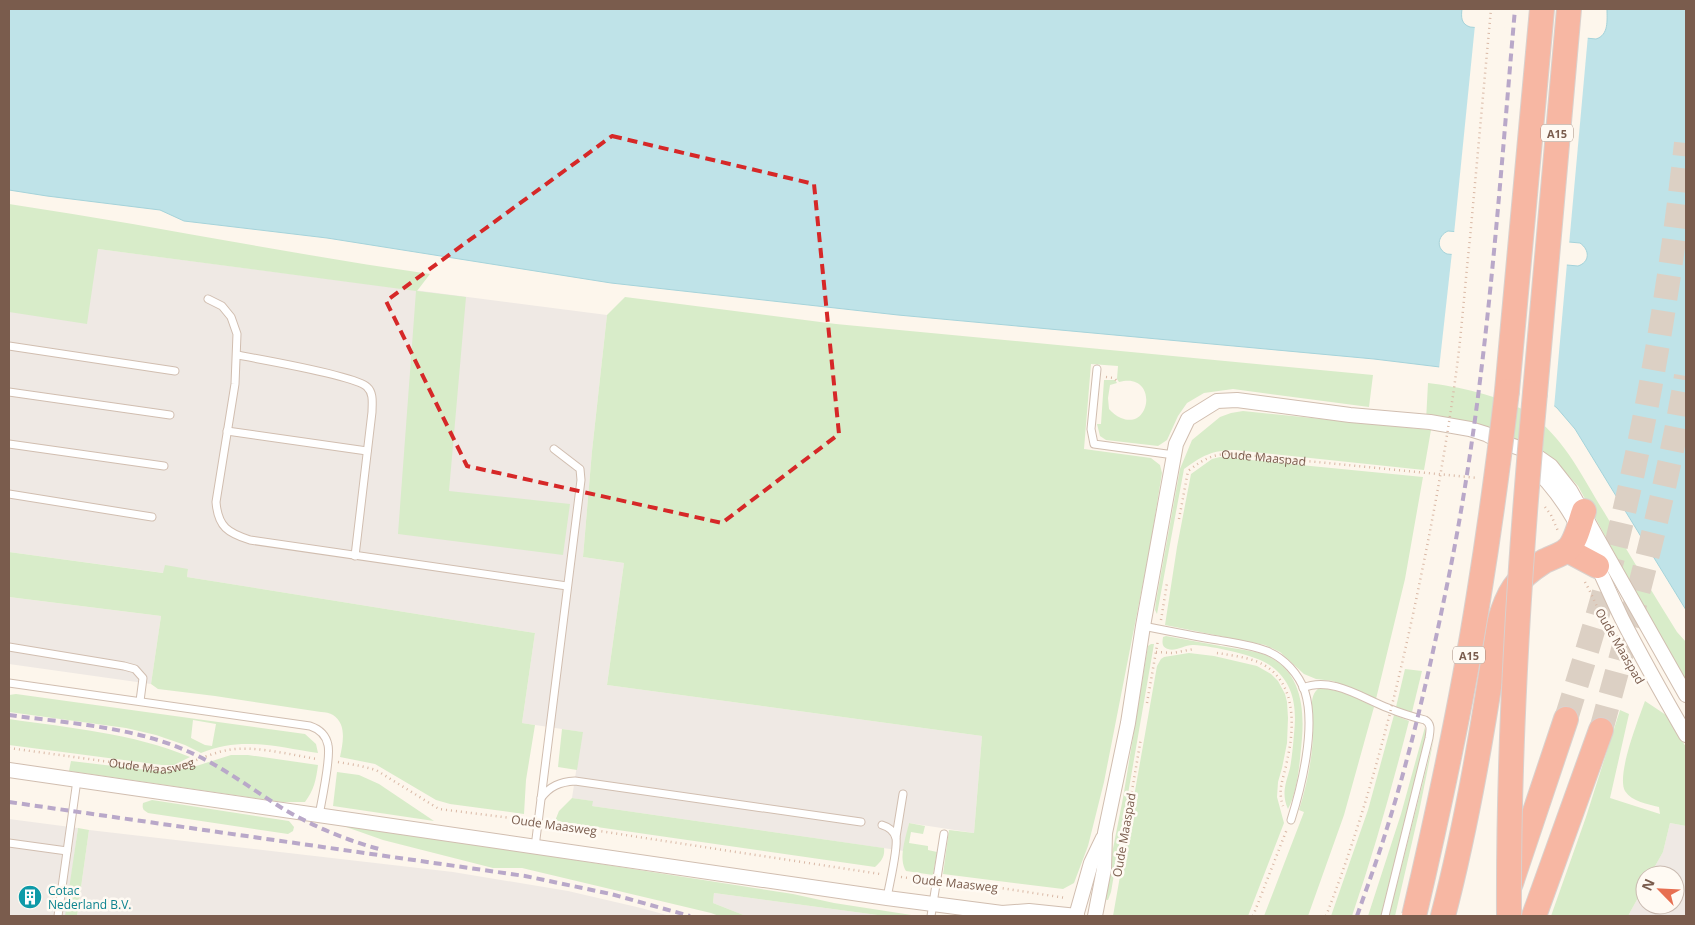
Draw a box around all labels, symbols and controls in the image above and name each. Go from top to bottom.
road number: A15 [1541,125,1573,142]
street label: Oude Maaspad [1221,445,1307,469]
street label: Oude Maaspad [1591,605,1649,687]
road number: A15 [1453,646,1485,664]
street label: Oude Maasweg [108,753,197,778]
street label: Oude Maaspad [1108,792,1140,878]
street label: Oude Maasweg [510,811,598,839]
north arrow [1635,865,1685,915]
street label: Oude Maasweg [911,870,999,896]
text: N [1637,875,1659,894]
place label: Cotac Nederland B.V. [48,882,131,913]
building icon: Cotac Nederland B.V. [17,884,43,910]

